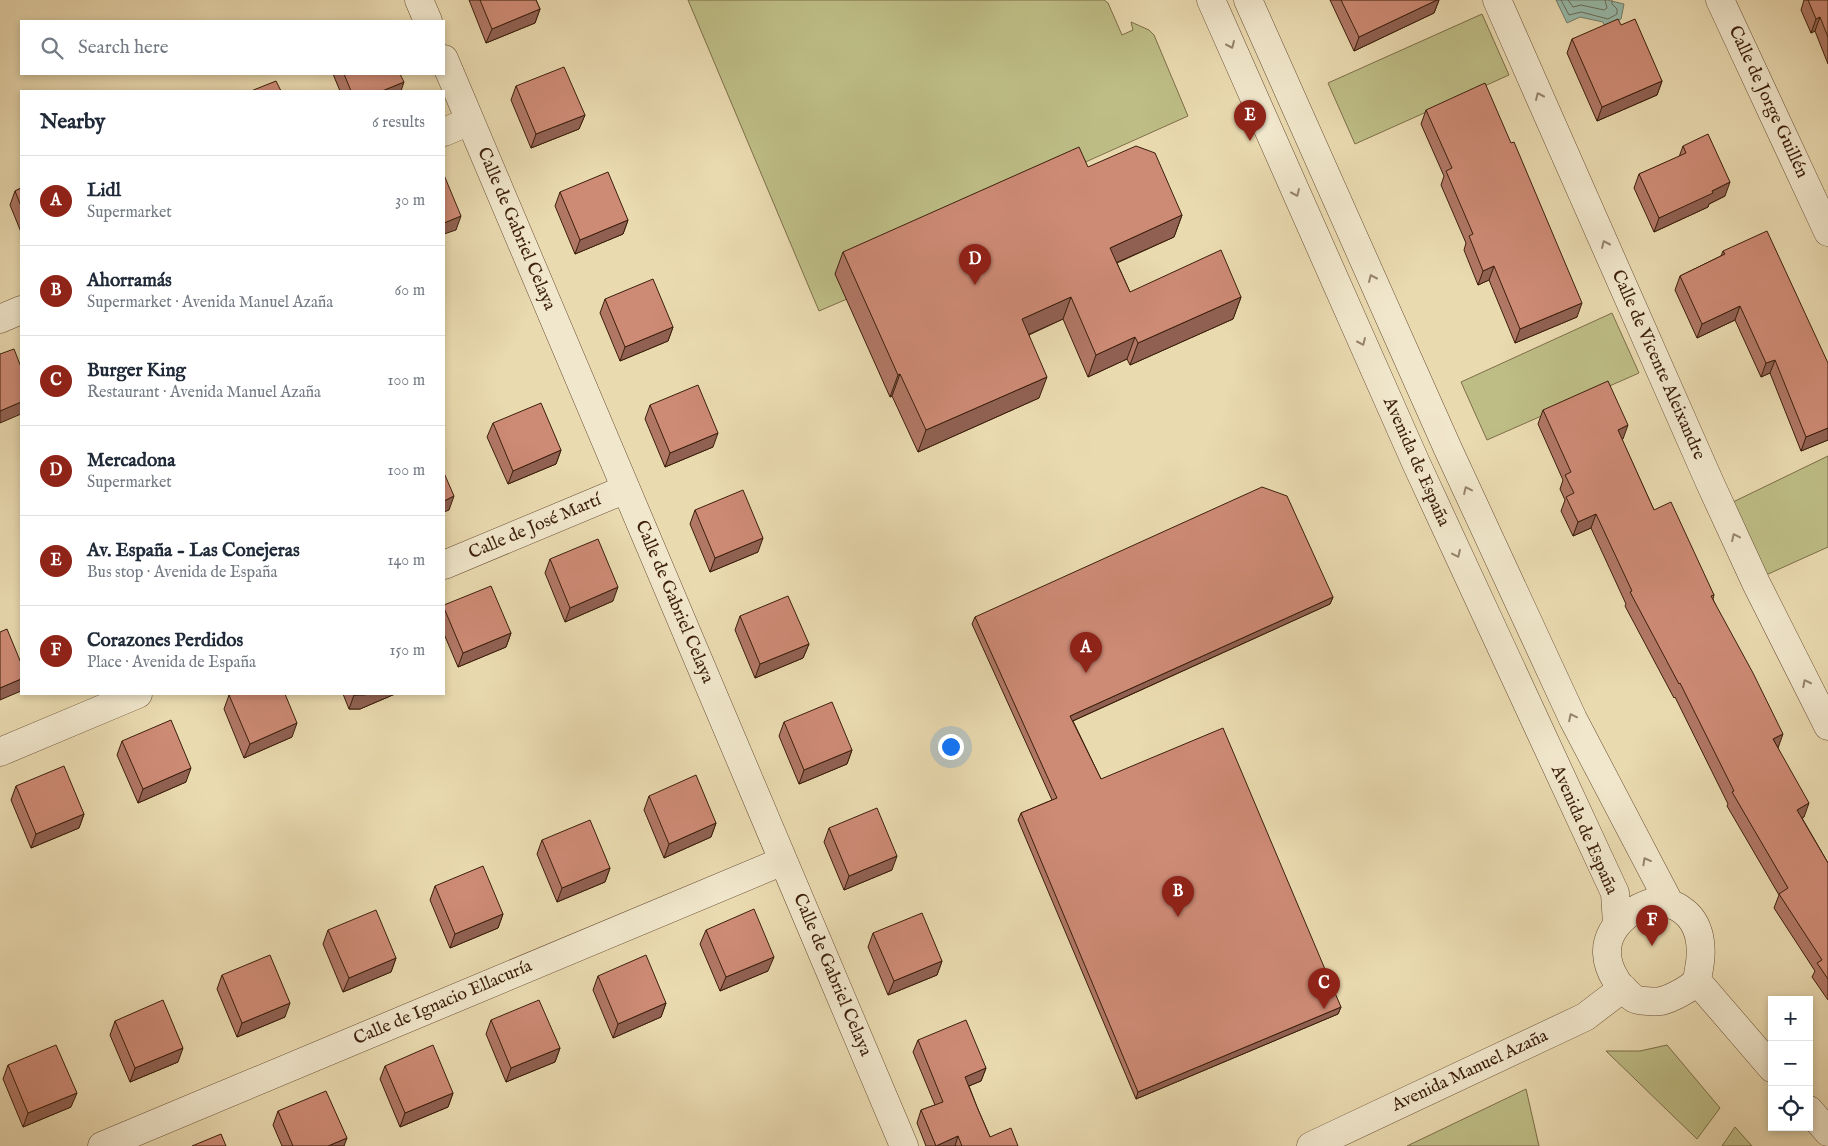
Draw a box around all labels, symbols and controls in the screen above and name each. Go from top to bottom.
search box [20,20,445,75]
street label: Calle de Jorge Guillén [1723,22,1814,182]
icon: search [38,34,66,62]
text: Search here [78,36,169,60]
one-way arrow [1224,40,1235,49]
one-way arrow [1534,92,1545,101]
pin: E [1234,100,1266,141]
text: Nearby [40,109,105,136]
text: 6 results [372,113,425,133]
street label: Calle de Gabriel Celaya [471,144,561,314]
text: Lidl [87,179,121,203]
one-way arrow [1290,188,1301,197]
text: A [51,191,61,211]
text: 30 m [395,191,425,211]
text: Supermarket [87,203,172,223]
one-way arrow [1600,240,1611,249]
pin: D [959,244,991,285]
street label: Calle de Vicente Aleixandre [1606,266,1710,464]
text: Ahorramás [87,269,172,293]
one-way arrow [1367,274,1378,283]
text: B [51,281,61,301]
text: 60 m [395,281,425,301]
text: Supermarket · Avenida Manuel Azaña [87,293,333,313]
one-way arrow [1356,337,1367,346]
text: Burger King [87,359,186,383]
text: C [50,371,62,391]
text: 100 m [388,371,425,391]
text: Restaurant · Avenida Manuel Azaña [87,383,321,403]
street label: Avenida de España [1377,393,1455,530]
text: Mercadona [87,449,175,473]
text: D [50,461,62,481]
text: 100 m [388,461,425,481]
text: Supermarket [87,473,172,493]
one-way arrow [1462,486,1473,495]
street label: Calle de José Martí [465,488,606,565]
street label: Calle de Gabriel Celaya [629,517,719,687]
one-way arrow [1730,533,1741,542]
text: Av. España - Las Conejeras [87,539,300,563]
one-way arrow [1451,549,1462,558]
text: E [50,551,62,571]
text: 140 m [387,551,425,571]
text: Bus stop · Avenida de España [87,563,278,583]
text: Corazones Perdidos [87,629,243,653]
pin: A [1070,632,1102,673]
text: F [51,641,61,661]
text: 150 m [390,641,425,661]
text: Place · Avenida de España [87,653,256,673]
one-way arrow [1802,679,1812,688]
one-way arrow [1567,713,1578,722]
your location [938,734,964,760]
street label: Avenida de España [1545,761,1623,898]
one-way arrow [1643,857,1653,866]
pin: B [1162,876,1194,917]
street label: Calle de Gabriel Celaya [787,890,877,1060]
pin: F [1636,905,1668,946]
street label: Calle de Ignacio Ellacuría [350,955,536,1051]
pin: C [1308,968,1340,1009]
map controls [1768,996,1813,1131]
button: + [1768,996,1813,1041]
street label: Avenida Manuel Azaña [1387,1025,1552,1118]
button: − [1768,1041,1813,1086]
button: locate [1768,1086,1813,1131]

